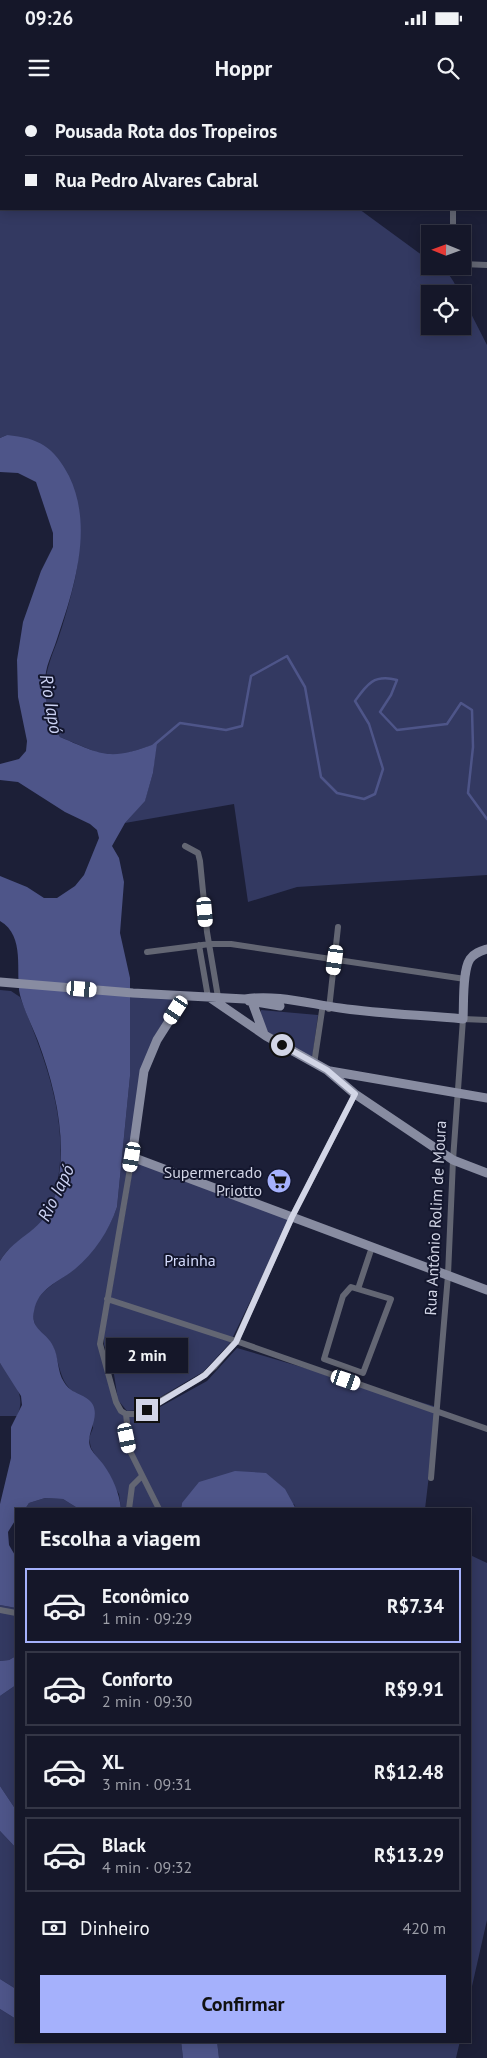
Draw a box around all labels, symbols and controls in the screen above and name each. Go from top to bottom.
text: 09:26 [25,6,73,30]
icon: menu [25,54,53,82]
text: Hoppr [215,54,272,82]
icon: search [434,54,462,82]
text: Pousada Rota dos Tropeiros [55,119,277,143]
text: Rua Pedro Alvares Cabral [55,168,258,192]
north arrow [421,225,471,275]
map controls [421,225,471,335]
button: locate [421,285,471,335]
water label: Rio Iapó [35,672,68,736]
car [196,896,213,928]
car [325,944,344,976]
car [66,980,97,998]
car [161,993,190,1027]
route start [271,1034,293,1056]
street label: Rua Antônio Rolim de Moura [420,1120,450,1316]
car [122,1141,141,1173]
water label: Rio Iapó [32,1161,79,1225]
place label: Supermercado Priotto [164,1162,262,1200]
supermarket icon: Supermercado Priotto [266,1168,292,1194]
park label: Prainha [164,1250,216,1270]
callout: 2 min [106,1338,188,1372]
text: 2 min [127,1345,167,1365]
car [329,1368,362,1392]
route end [136,1399,158,1421]
car [116,1422,137,1454]
text: Escolha a viagem [40,1524,201,1552]
icon: car [42,1583,87,1628]
text: Econômico [102,1584,189,1608]
text: R$7.34 [387,1594,444,1618]
text: 1 min · 09:29 [102,1608,192,1628]
icon: car [42,1666,87,1711]
text: Conforto [102,1667,173,1691]
text: R$9.91 [385,1677,444,1701]
text: 2 min · 09:30 [102,1691,192,1711]
icon: car [42,1749,87,1794]
text: XL [102,1750,124,1774]
text: R$12.48 [374,1760,444,1784]
text: 3 min · 09:31 [102,1774,192,1794]
icon: car [42,1832,87,1877]
text: Black [102,1833,146,1857]
text: R$13.29 [374,1843,444,1867]
text: 4 min · 09:32 [102,1857,192,1877]
icon: cash [40,1914,68,1942]
text: Dinheiro [80,1916,150,1940]
text: 420 m [403,1918,446,1938]
button: Confirmar [40,1975,446,2033]

